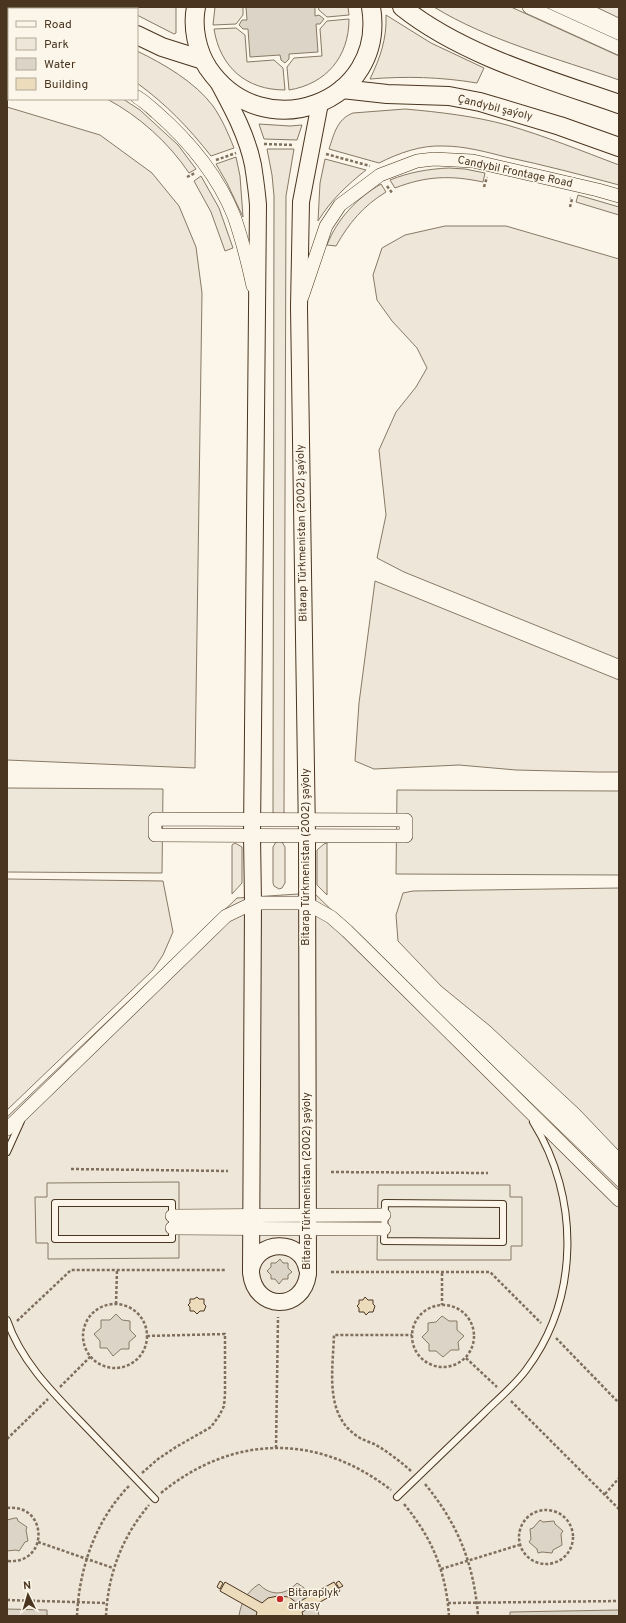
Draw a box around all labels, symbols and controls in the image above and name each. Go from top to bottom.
legend [8,8,138,100]
text: Road [44,17,72,33]
text: Park [44,37,69,53]
text: Water [44,57,76,73]
text: Building [44,77,88,93]
street label: Çandybil şaýoly [456,92,534,124]
street label: Candybil Frontage Road [456,153,574,191]
street label: Bitarap Türkmenistan (2002) şaýoly [293,444,311,622]
street label: Bitarap Türkmenistan (2002) şaýoly [299,768,313,946]
street label: Bitarap Türkmenistan (2002) şaýoly [300,1092,314,1270]
north arrow [8,1575,48,1615]
text: N [23,1579,32,1593]
place label: Bitaraplyk arkasy [288,1586,339,1613]
marker: Bitaraplyk arkasy [275,1594,285,1604]

